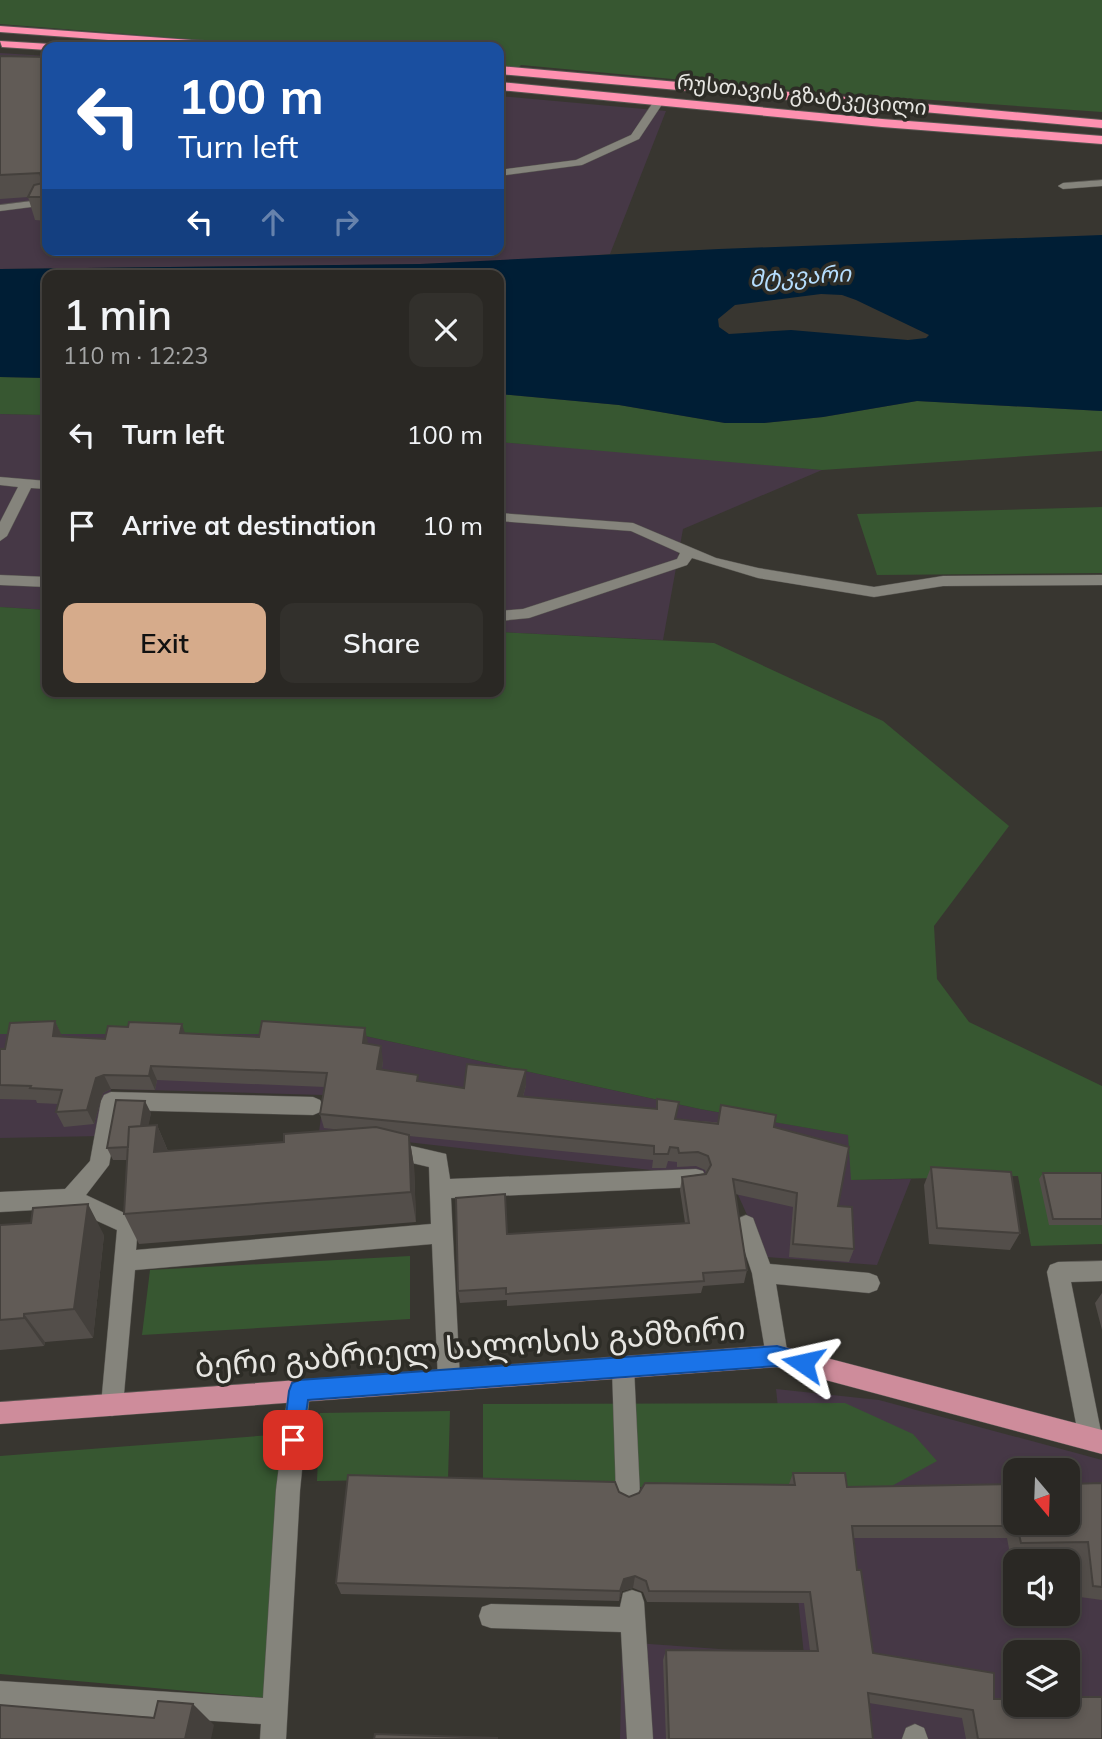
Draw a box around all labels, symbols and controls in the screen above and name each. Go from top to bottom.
text: 100 m [178,65,324,126]
street label: რუსთავის გზატკეცილი [676,68,928,121]
icon: left [63,70,154,161]
text: Turn left [178,126,298,166]
icon: left [181,203,219,241]
icon: ahead [254,203,292,241]
icon: right [327,203,365,241]
water label: მტკვარი [749,258,852,293]
text: 1 min [63,288,172,341]
button: close [409,293,483,367]
text: 110 m · 12:23 [63,341,208,370]
icon: left [63,416,101,454]
text: Turn left [122,418,224,451]
text: 100 m [407,418,483,451]
icon: arrive [63,507,101,545]
text: Arrive at destination [122,509,377,542]
text: 10 m [422,509,483,542]
button: Exit [63,603,266,683]
button: Share [280,603,483,683]
street label: ბერი გაბრიელ სალოსის გამზირი [193,1307,747,1386]
position arrow [766,1326,840,1400]
pin [263,1410,323,1470]
icon: arrive [274,1421,312,1459]
north arrow [1003,1458,1080,1535]
map controls [1003,1458,1080,1717]
button: sound [1003,1549,1080,1626]
button: layers [1003,1640,1080,1717]

